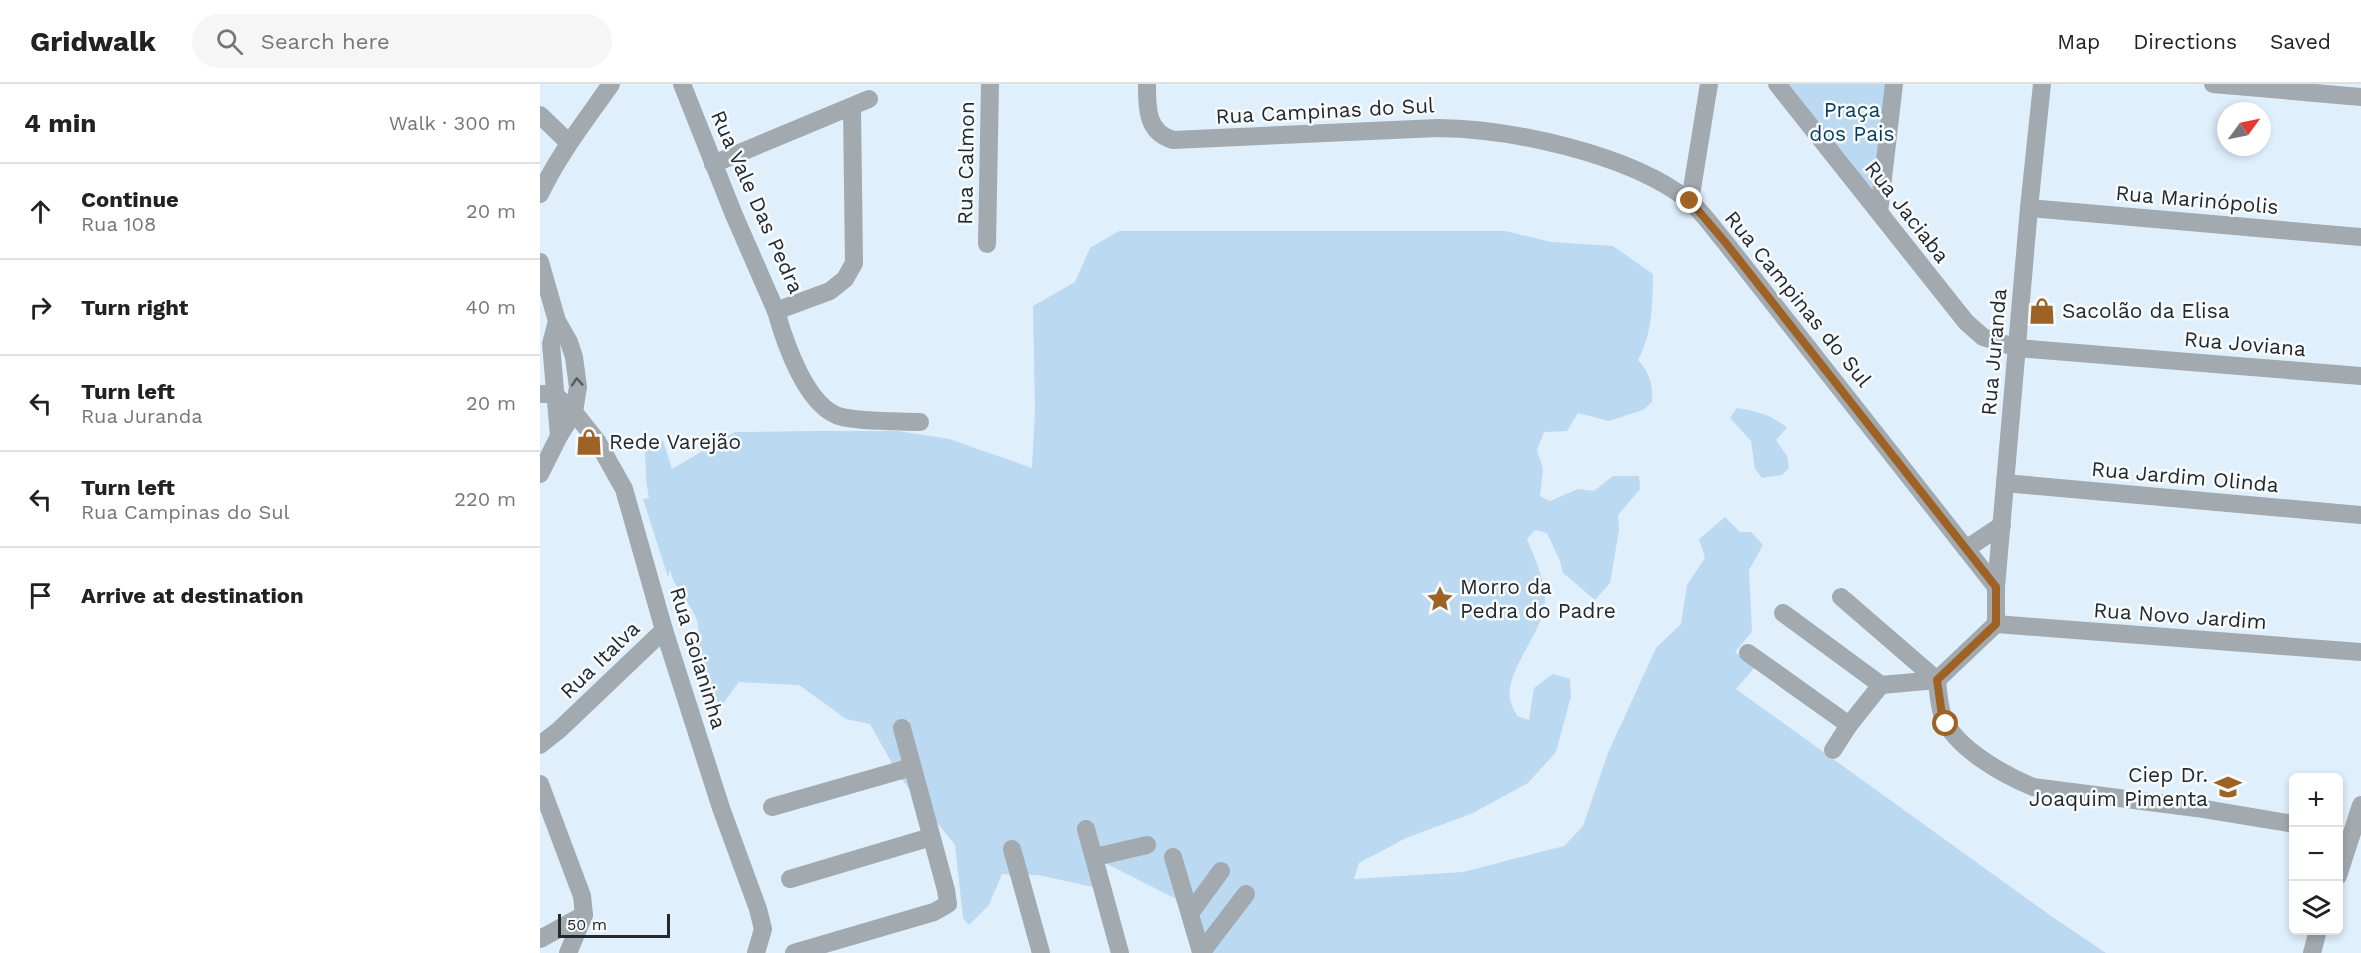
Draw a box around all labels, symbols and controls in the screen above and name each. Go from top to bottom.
search box [192,14,612,68]
text: Gridwalk [30,25,156,58]
icon: search [213,25,246,58]
text: Search here [261,29,390,54]
text: Map [2057,29,2100,54]
text: Directions [2133,29,2237,54]
text: Saved [2270,29,2331,54]
street label: Rua Campinas do Sul [1215,92,1436,129]
park label: Praça dos Pais [1809,97,1895,146]
street label: Rua Calmon [952,101,979,225]
north arrow [2217,102,2271,156]
street label: Rua Vale Das Pedra [706,106,809,297]
text: 4 min [24,108,96,138]
text: Walk · 300 m [389,111,516,135]
street label: Rua Jaciaba [1860,156,1955,268]
street label: Rua Marinópolis [2114,180,2280,219]
text: Continue [81,187,179,212]
route end [1676,187,1702,213]
icon: ahead [24,195,57,228]
text: 20 m [466,199,516,223]
street label: Rua Campinas do Sul [1720,206,1877,392]
text: Rua 108 [81,212,156,236]
street label: Rua Juranda [1975,287,2012,417]
icon: right [24,291,57,324]
text: Turn right [81,295,188,320]
text: 40 m [465,295,516,319]
shop icon: Sacolão da Elisa [2027,296,2057,326]
place label: Sacolão da Elisa [2062,298,2230,323]
street label: Rua Joviana [2183,326,2307,361]
one-way arrow [570,378,583,387]
text: Turn left [81,379,175,404]
icon: left [24,387,57,420]
text: 20 m [466,391,516,415]
text: Rua Juranda [81,404,203,428]
shop icon: Rede Varejão [574,427,604,457]
place label: Rede Varejão [609,429,741,454]
street label: Rua Jardim Olinda [2090,456,2280,497]
text: Turn left [81,475,175,500]
icon: left [24,483,57,516]
text: 220 m [454,487,516,511]
text: Rua Campinas do Sul [81,500,290,524]
place label: Morro da Pedra do Padre [1460,574,1616,623]
icon: arrive [24,579,57,612]
text: Arrive at destination [81,583,304,608]
street label: Rua Goianinha [665,584,732,732]
place icon: Morro da Pedra do Padre [1425,584,1455,614]
street label: Rua Novo Jardim [2093,597,2268,634]
street label: Rua Italva [555,616,645,704]
route start [1932,710,1958,736]
place label: Ciep Dr. Joaquim Pimenta [2029,762,2208,811]
school or university icon: Ciep Dr. Joaquim Pimenta [2213,772,2243,802]
map controls [2289,773,2343,935]
button: + [2289,773,2343,827]
button: − [2289,827,2343,881]
button: layers [2289,881,2343,935]
scale bar [558,911,670,938]
text: 50 m [567,915,607,934]

